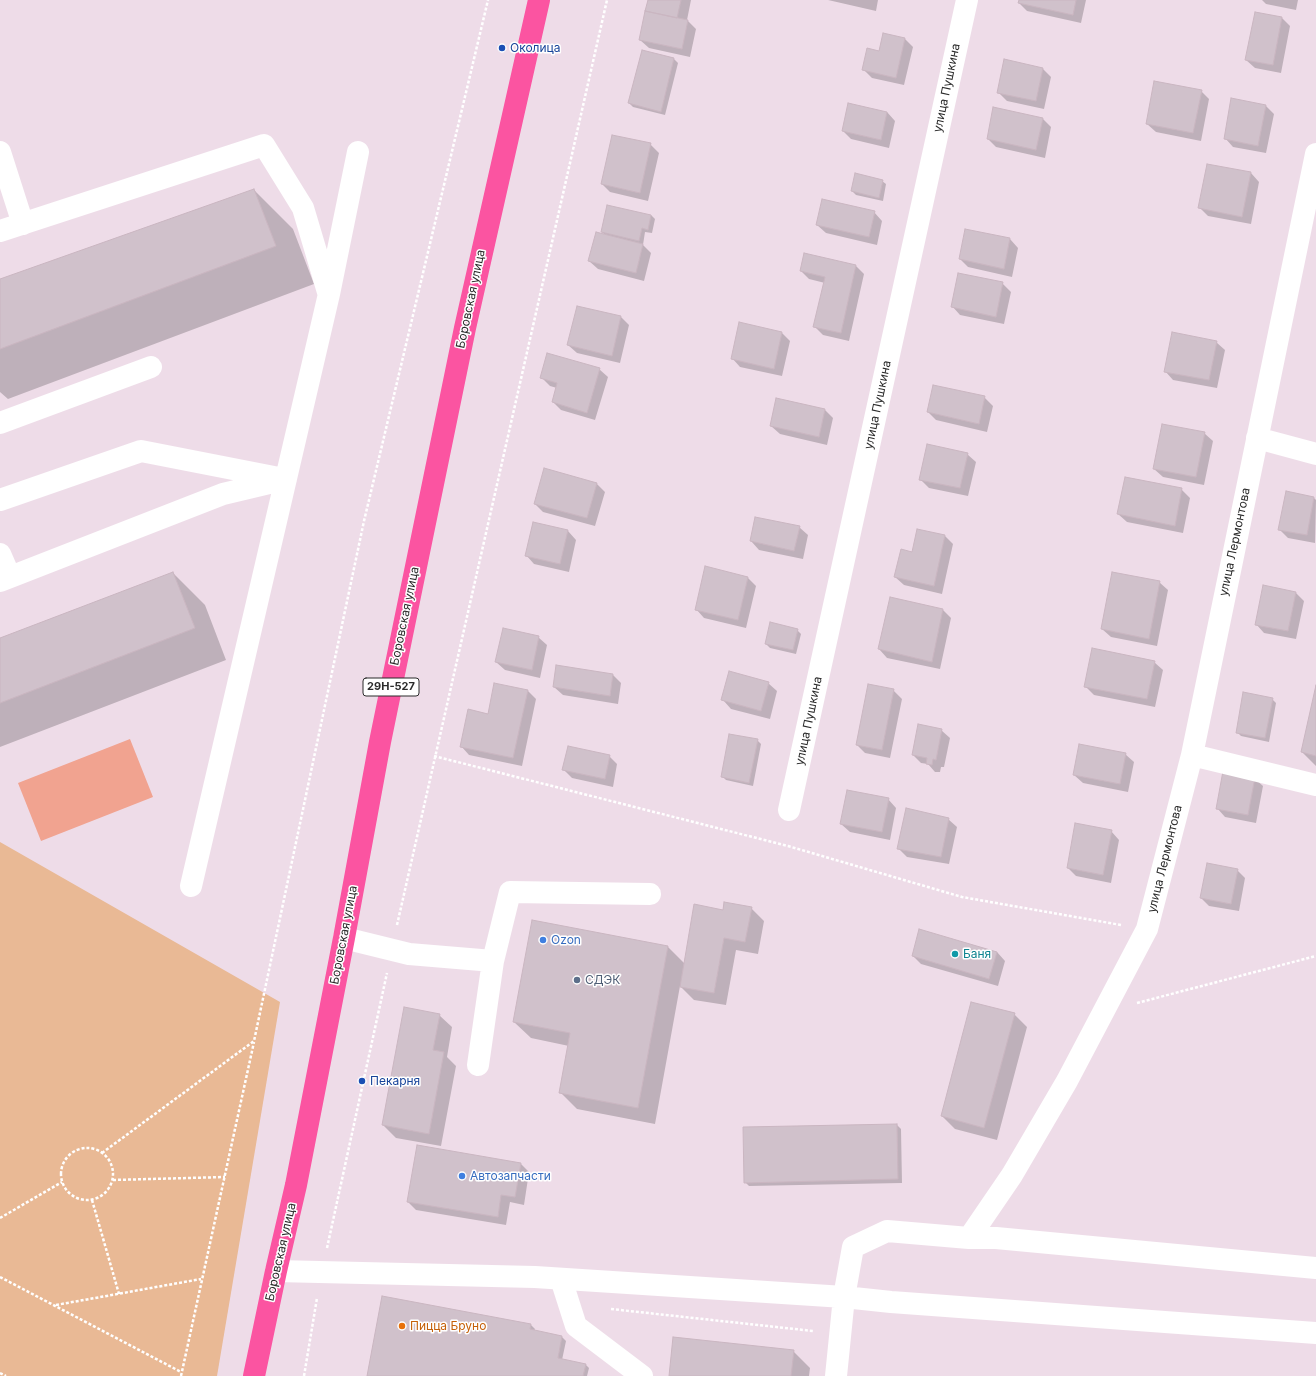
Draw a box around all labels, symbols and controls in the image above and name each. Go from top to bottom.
place label: Околица [510,41,561,55]
street label: улица Пушкина [931,42,963,134]
marker: Околица [497,43,507,53]
street label: Боровская улица [454,248,488,350]
street label: улица Пушкина [862,359,894,451]
street label: улица Лермонтова [1216,486,1254,598]
street label: Боровская улица [388,565,422,667]
street label: улица Пушкина [793,675,825,767]
road number: 29Н-527 [363,678,419,696]
street label: улица Лермонтова [1145,804,1185,914]
street label: Боровская улица [327,884,361,986]
place label: Ozon [551,933,581,947]
marker: Ozon [538,935,548,945]
place label: Баня [963,947,991,961]
marker: Баня [950,949,960,959]
place label: СДЭК [585,973,620,987]
marker: СДЭК [572,975,582,985]
place label: Пекарня [370,1074,420,1088]
marker: Пекарня [357,1076,367,1086]
place label: Автозапчасти [470,1169,551,1183]
marker: Автозапчасти [457,1171,467,1181]
street label: Боровская улица [263,1201,299,1303]
place label: Пицца Бруно [410,1319,486,1333]
marker: Пицца Бруно [397,1321,407,1331]

